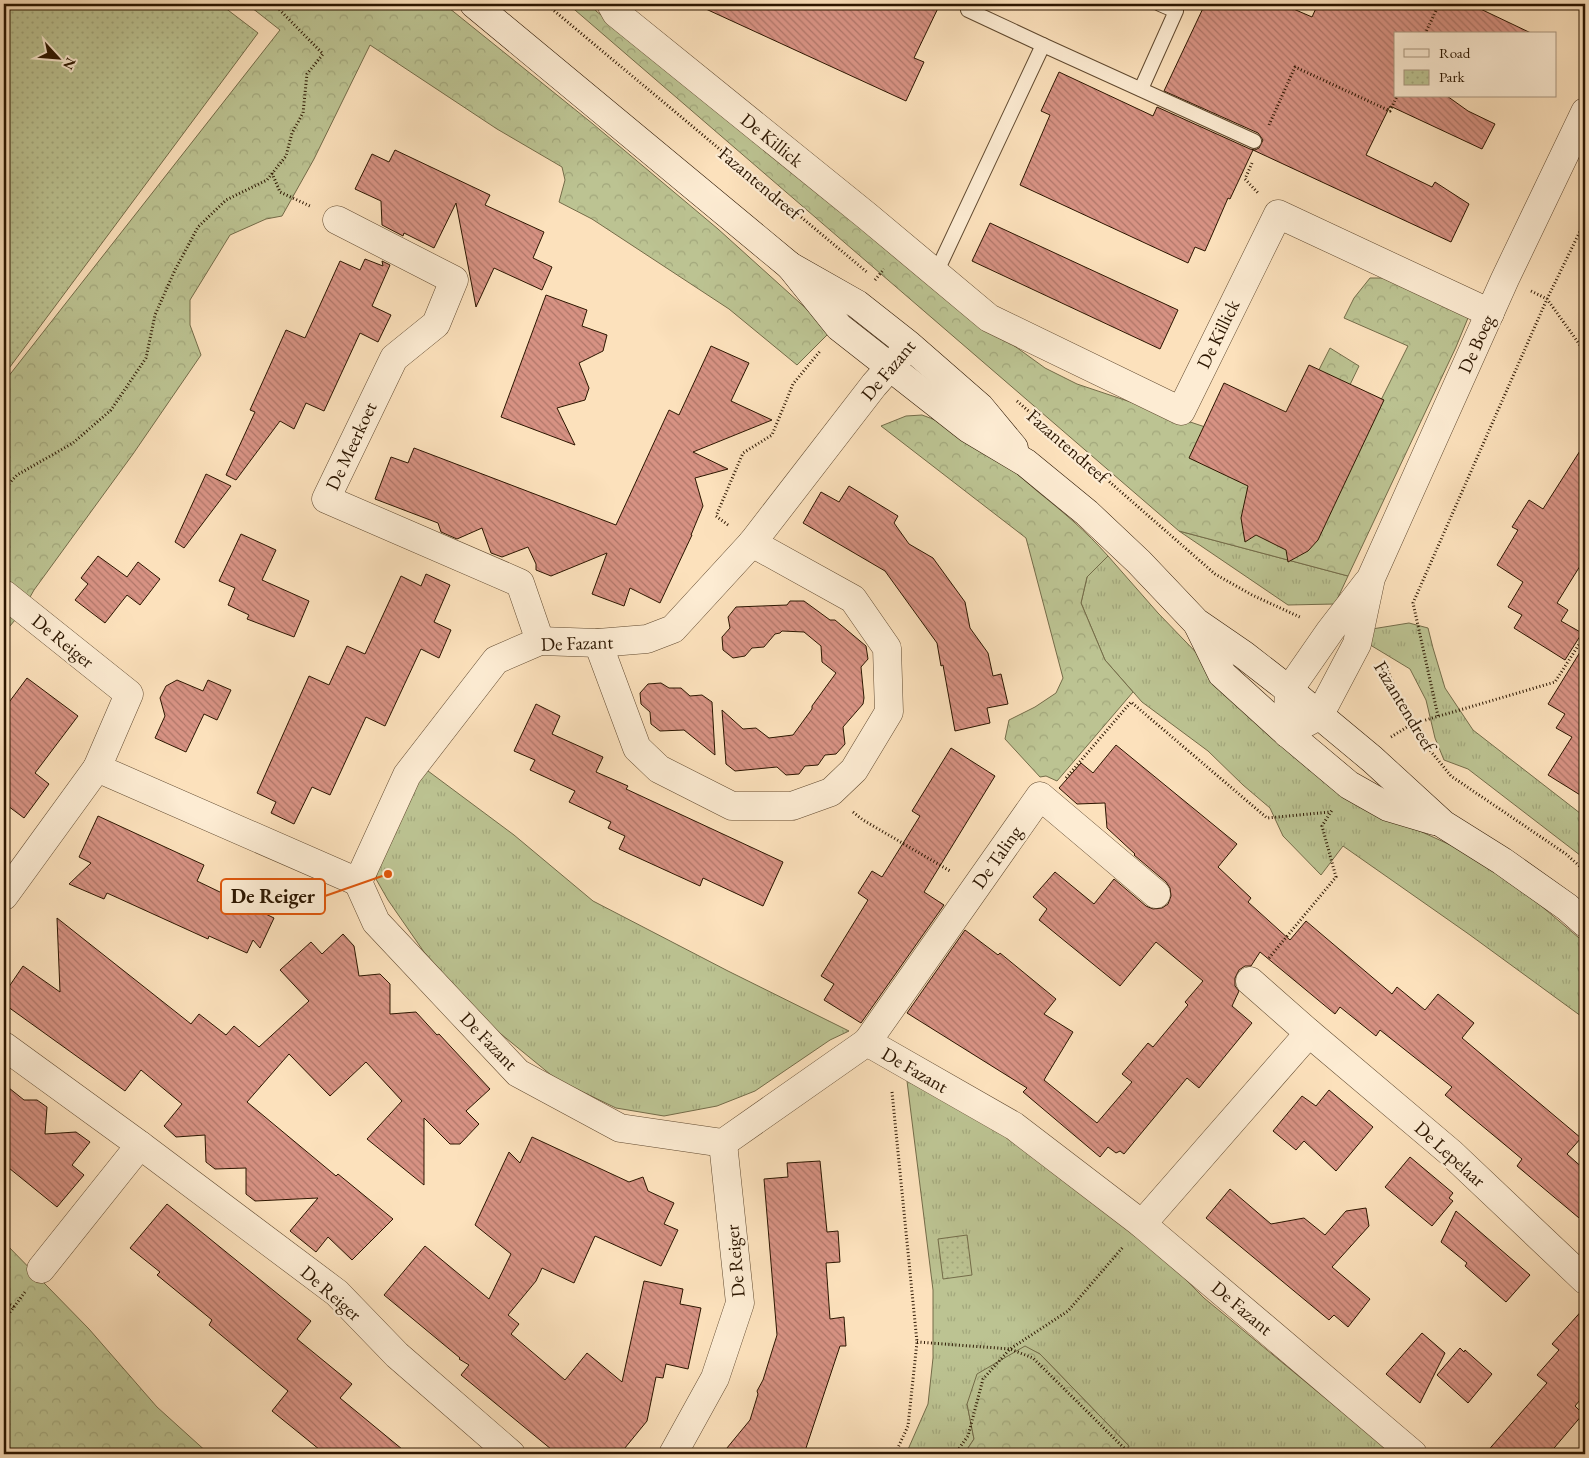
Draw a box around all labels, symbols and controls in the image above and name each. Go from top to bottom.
north arrow [32,32,82,82]
legend [1394,32,1556,98]
text: Road [1439,43,1471,62]
text: N [59,55,80,73]
text: Park [1439,67,1466,86]
street label: De Killick [736,107,809,174]
street label: Fazantendreef [713,141,808,226]
street label: De Killick [1191,294,1246,373]
street label: De Boeg [1452,310,1500,377]
street label: De Fazant [855,334,921,406]
street label: De Meerkoet [320,398,382,494]
street label: Fazantendreef [1022,403,1116,490]
street label: De Reiger [27,608,100,674]
street label: De Fazant [540,629,614,657]
street label: Fazantendreef [1368,656,1443,757]
street label: De Taling [966,820,1028,893]
callout: De Reiger [221,879,325,914]
text: De Reiger [231,883,316,909]
street label: De Fazant [455,1006,523,1076]
street label: De Fazant [877,1041,953,1099]
street label: De Lepelaar [1409,1115,1491,1193]
street label: De Reiger [719,1223,751,1299]
street label: De Reiger [295,1260,367,1327]
street label: De Fazant [1206,1275,1278,1341]

